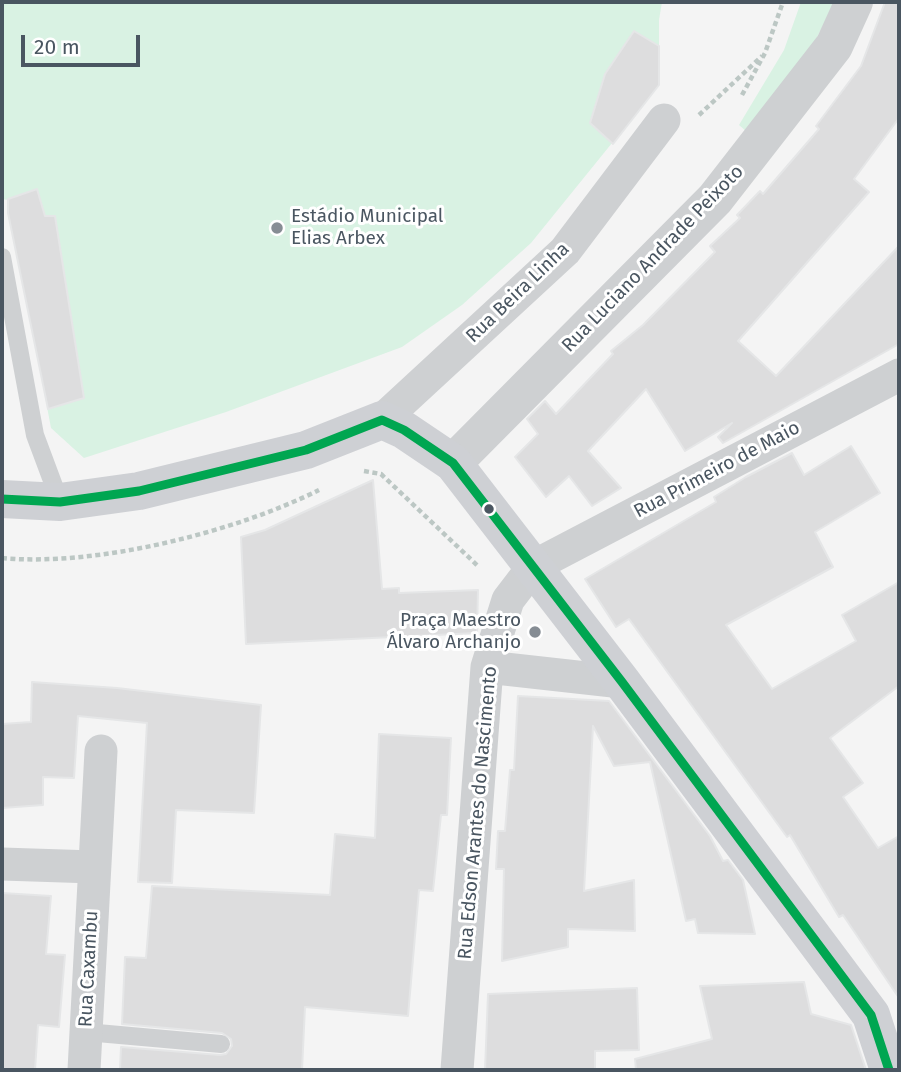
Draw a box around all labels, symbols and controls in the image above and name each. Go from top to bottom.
scale bar [24,21,144,65]
text: 20 m [34,34,80,60]
street label: Rua Luciano Andrade Peixoto [558,161,748,357]
place label: Estádio Municipal Elias Arbex [291,206,443,250]
marker: Estádio Municipal Elias Arbex [269,220,285,236]
street label: Rua Beira Linha [462,238,574,348]
street label: Rua Primeiro de Maio [630,417,804,523]
unlabelled marker [482,502,496,516]
place label: Praça Maestro Álvaro Archanjo [387,610,521,654]
marker: Praça Maestro Álvaro Archanjo [527,624,543,640]
street label: Rua Edson Arantes do Nascimento [454,665,502,961]
street label: Rua Caxambu [75,910,103,1028]

